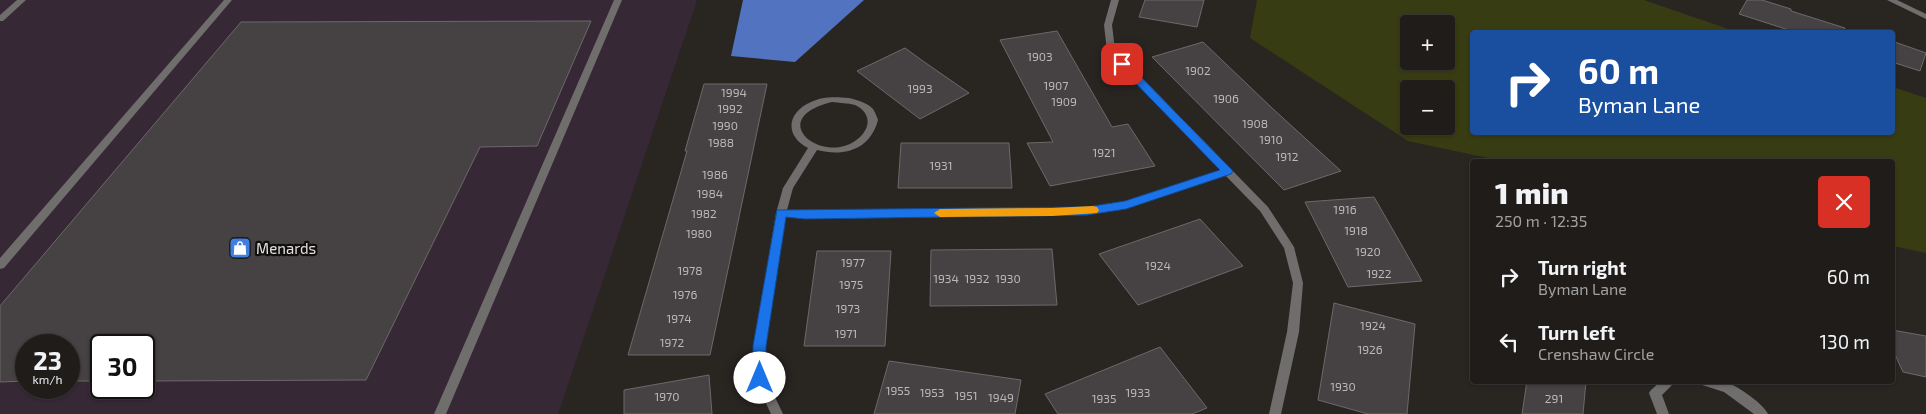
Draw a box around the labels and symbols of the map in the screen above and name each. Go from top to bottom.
pin [1101,43,1143,85]
house number: 1903 [1027,49,1053,63]
house number: 1902 [1185,63,1211,77]
house number: 1907 [1043,78,1069,92]
house number: 1993 [907,81,933,95]
house number: 1994 [721,85,747,99]
house number: 1906 [1213,91,1239,105]
house number: 1909 [1051,94,1077,108]
house number: 1992 [717,101,743,115]
house number: 1908 [1242,116,1268,130]
house number: 1990 [712,118,738,132]
house number: 1910 [1259,132,1283,146]
house number: 1988 [708,135,734,149]
house number: 1921 [1092,145,1116,159]
house number: 1912 [1275,149,1299,163]
house number: 1931 [929,158,953,172]
house number: 1986 [702,167,728,181]
house number: 1984 [697,186,723,200]
house number: 1916 [1333,202,1357,216]
house number: 1982 [691,206,717,220]
house number: 1918 [1344,223,1368,237]
house number: 1980 [686,226,712,240]
shop icon: Menards [228,236,252,260]
place label: Menards [256,239,316,257]
house number: 1920 [1355,244,1381,258]
house number: 1977 [841,255,865,269]
house number: 1924 [1145,258,1171,272]
house number: 1978 [677,263,703,277]
house number: 1922 [1366,266,1392,280]
house number: 1934 [933,271,959,285]
house number: 1932 [964,271,990,285]
house number: 1930 [995,271,1021,285]
house number: 1975 [839,277,863,291]
house number: 1976 [673,287,697,301]
house number: 1973 [836,301,860,315]
house number: 1974 [666,311,692,325]
house number: 1924 [1360,318,1386,332]
house number: 1971 [835,326,857,340]
speed limit sign: 30 [90,334,155,399]
house number: 1972 [660,335,685,349]
house number: 1926 [1357,342,1383,356]
position arrow [733,351,785,403]
house number: 1930 [1330,379,1356,393]
house number: 1955 [886,383,910,397]
house number: 1953 [920,385,944,399]
house number: 1933 [1126,385,1150,399]
house number: 1951 [955,388,977,402]
house number: 1970 [654,389,680,403]
house number: 1949 [988,390,1014,404]
house number: 1935 [1092,391,1116,405]
house number: 291 [1545,391,1563,405]

